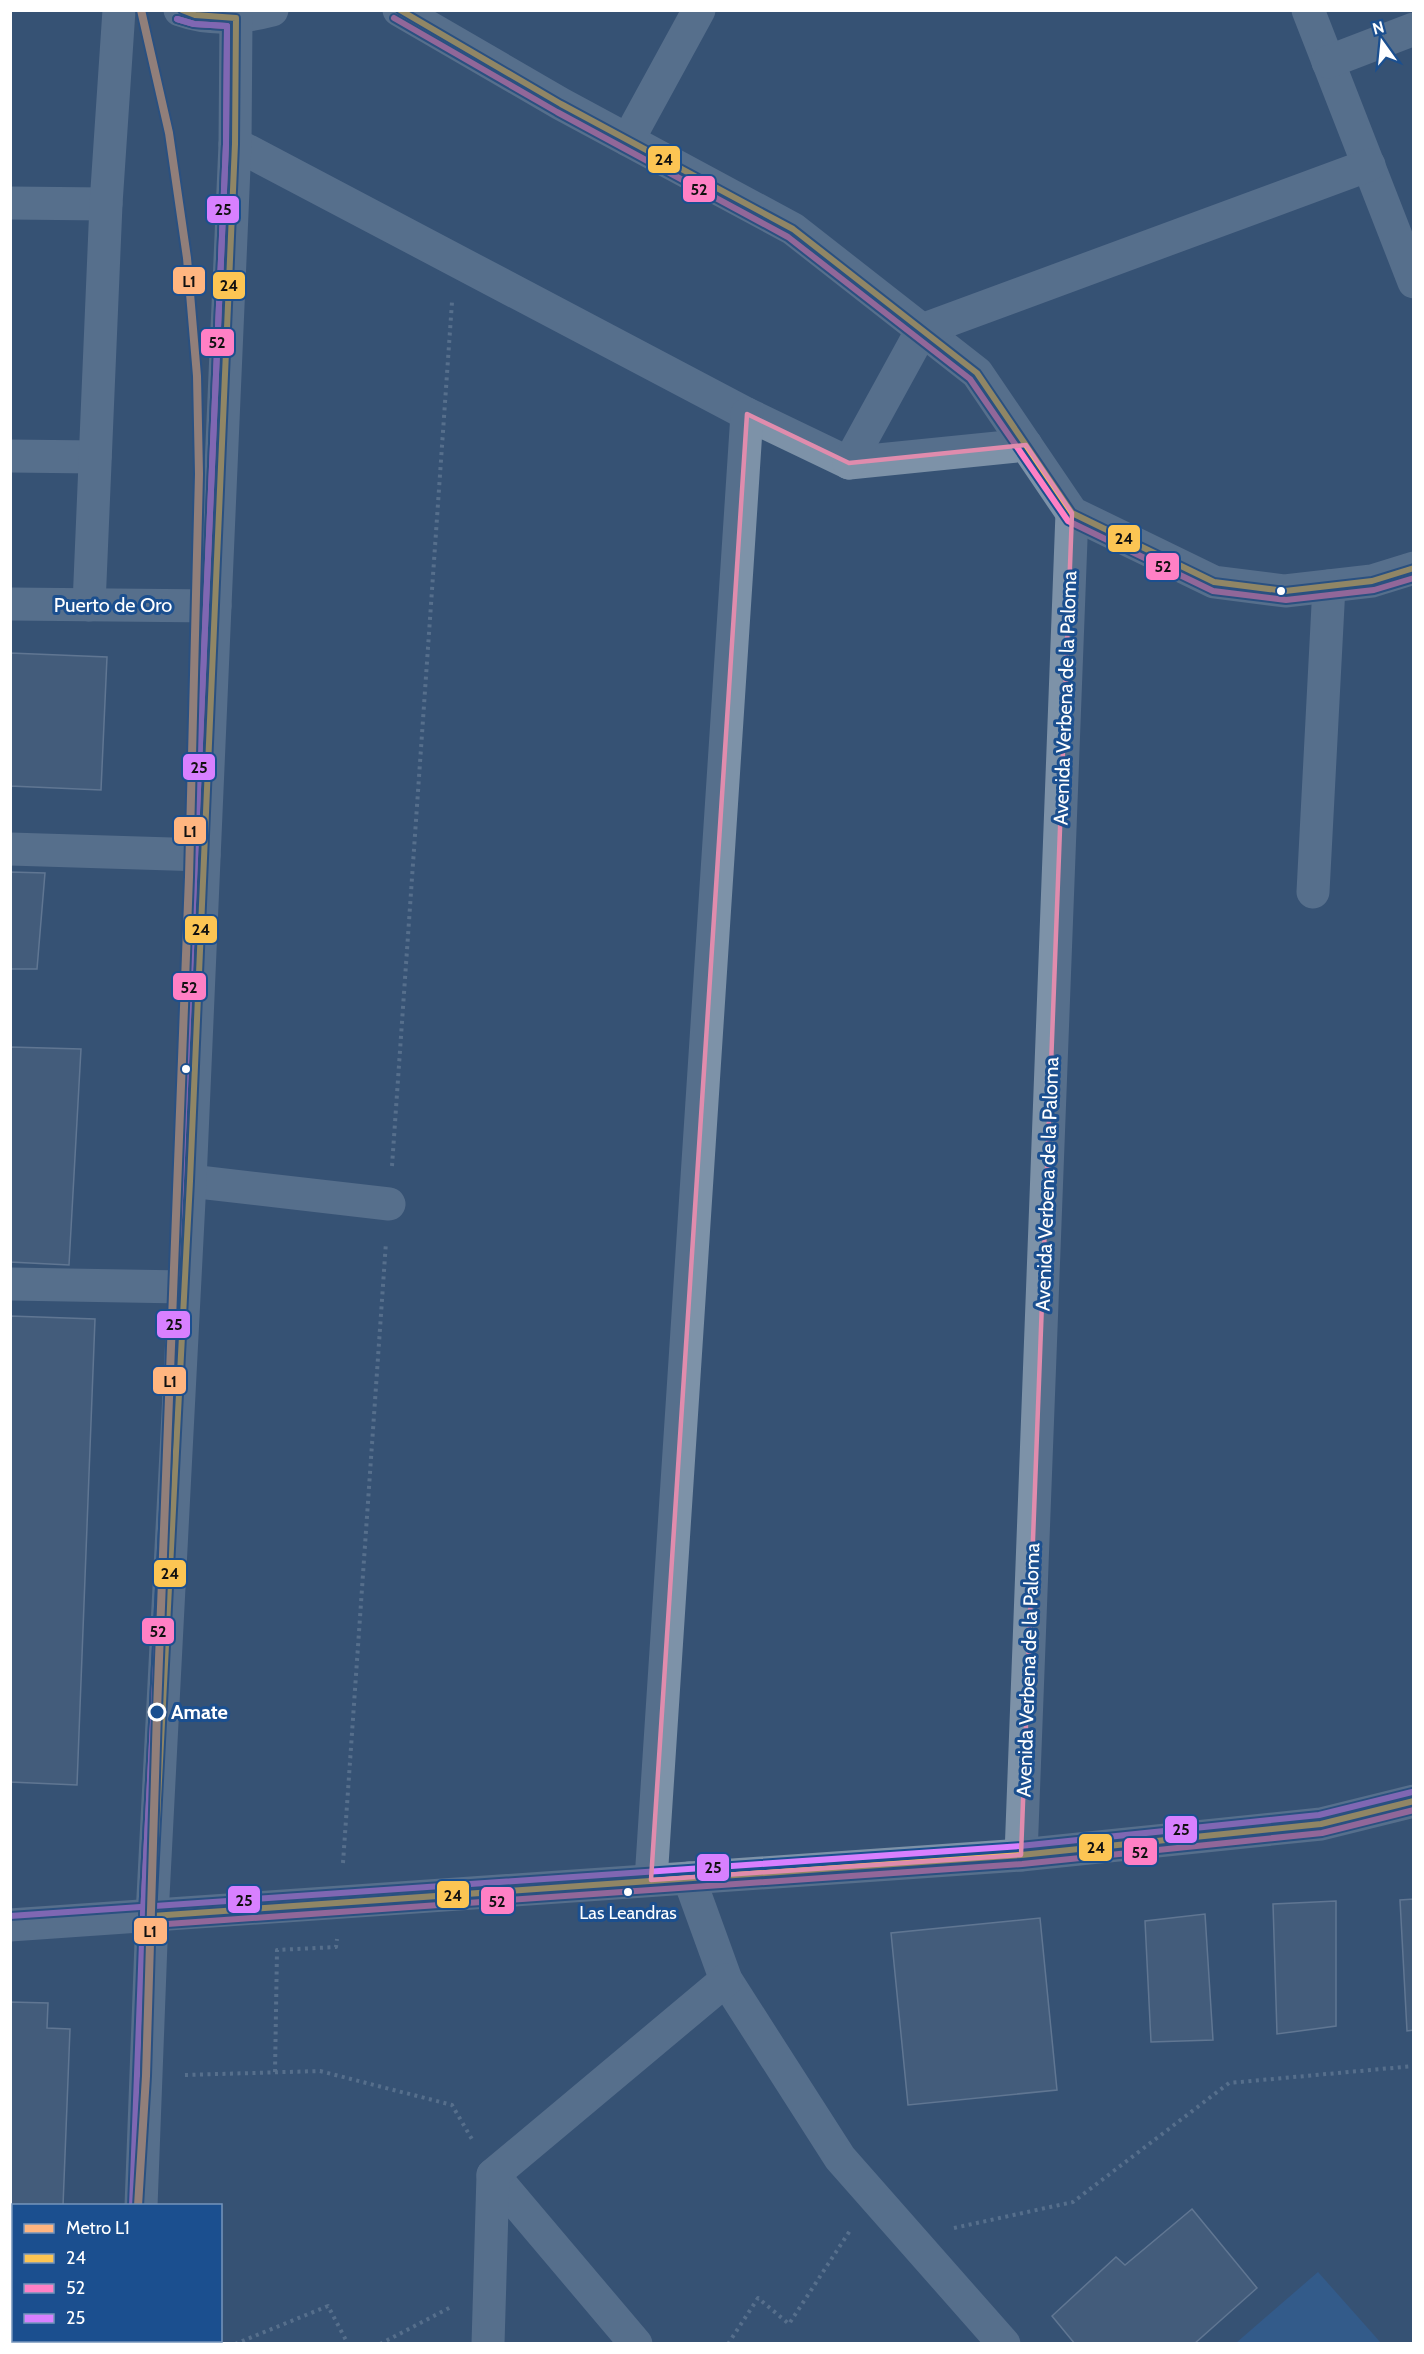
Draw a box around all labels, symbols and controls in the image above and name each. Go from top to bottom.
north arrow [1352,12,1412,72]
text: N [1370,17,1386,39]
line badge: 24 [647,145,681,174]
text: 24 [655,150,673,169]
line badge: 52 [682,175,716,203]
text: 52 [690,180,708,199]
line badge: 25 [206,195,240,224]
text: 25 [214,200,232,219]
line badge: L1 [172,266,206,295]
line badge: 24 [212,271,246,300]
text: L1 [182,272,196,291]
text: 24 [220,276,238,295]
line badge: 52 [200,328,235,357]
text: 52 [208,333,226,352]
line badge: 24 [1107,524,1141,553]
text: 24 [1115,529,1133,548]
line badge: 52 [1145,552,1180,581]
text: 52 [1154,557,1172,576]
street label: Avenida Verbena de la Paloma [1049,570,1081,826]
unlabelled marker [1275,585,1287,597]
street label: Puerto de Oro [54,593,172,617]
line badge: 25 [182,753,216,781]
text: 25 [190,758,208,777]
line badge: L1 [173,816,207,845]
text: L1 [183,822,197,841]
line badge: 24 [184,915,218,944]
text: 24 [192,920,210,939]
line badge: 52 [172,972,207,1001]
text: 52 [180,978,198,997]
street label: Avenida Verbena de la Paloma [1031,1056,1063,1312]
unlabelled marker [180,1063,192,1075]
line badge: 25 [156,1310,191,1339]
text: 25 [165,1315,183,1334]
line badge: L1 [152,1366,187,1395]
text: L1 [163,1372,177,1391]
street label: Avenida Verbena de la Paloma [1012,1542,1044,1798]
line badge: 24 [153,1559,187,1588]
text: 24 [161,1564,179,1583]
line badge: 52 [141,1617,175,1645]
text: 52 [149,1622,167,1641]
place label: Amate [171,1700,228,1724]
marker: Amate [148,1703,166,1721]
line badge: 25 [1164,1815,1198,1844]
text: 25 [1172,1820,1190,1839]
line badge: 24 [1078,1833,1113,1862]
line badge: 52 [1123,1837,1158,1866]
text: 24 [1087,1838,1105,1857]
text: 52 [1131,1843,1149,1862]
line badge: 25 [696,1853,730,1882]
text: 25 [704,1858,722,1877]
line badge: 24 [436,1880,470,1909]
line badge: 25 [227,1885,261,1914]
text: 24 [444,1886,462,1905]
line badge: 52 [480,1886,515,1915]
marker: Las Leandras [622,1886,634,1898]
text: 25 [235,1891,253,1910]
text: 52 [488,1892,506,1911]
place label: Las Leandras [579,1902,677,1924]
line badge: L1 [133,1917,168,1945]
text: L1 [143,1922,157,1941]
legend [12,2204,222,2342]
text: Metro L1 [66,2217,130,2239]
text: 24 [66,2247,86,2269]
text: 52 [66,2277,85,2299]
text: 25 [66,2307,85,2329]

